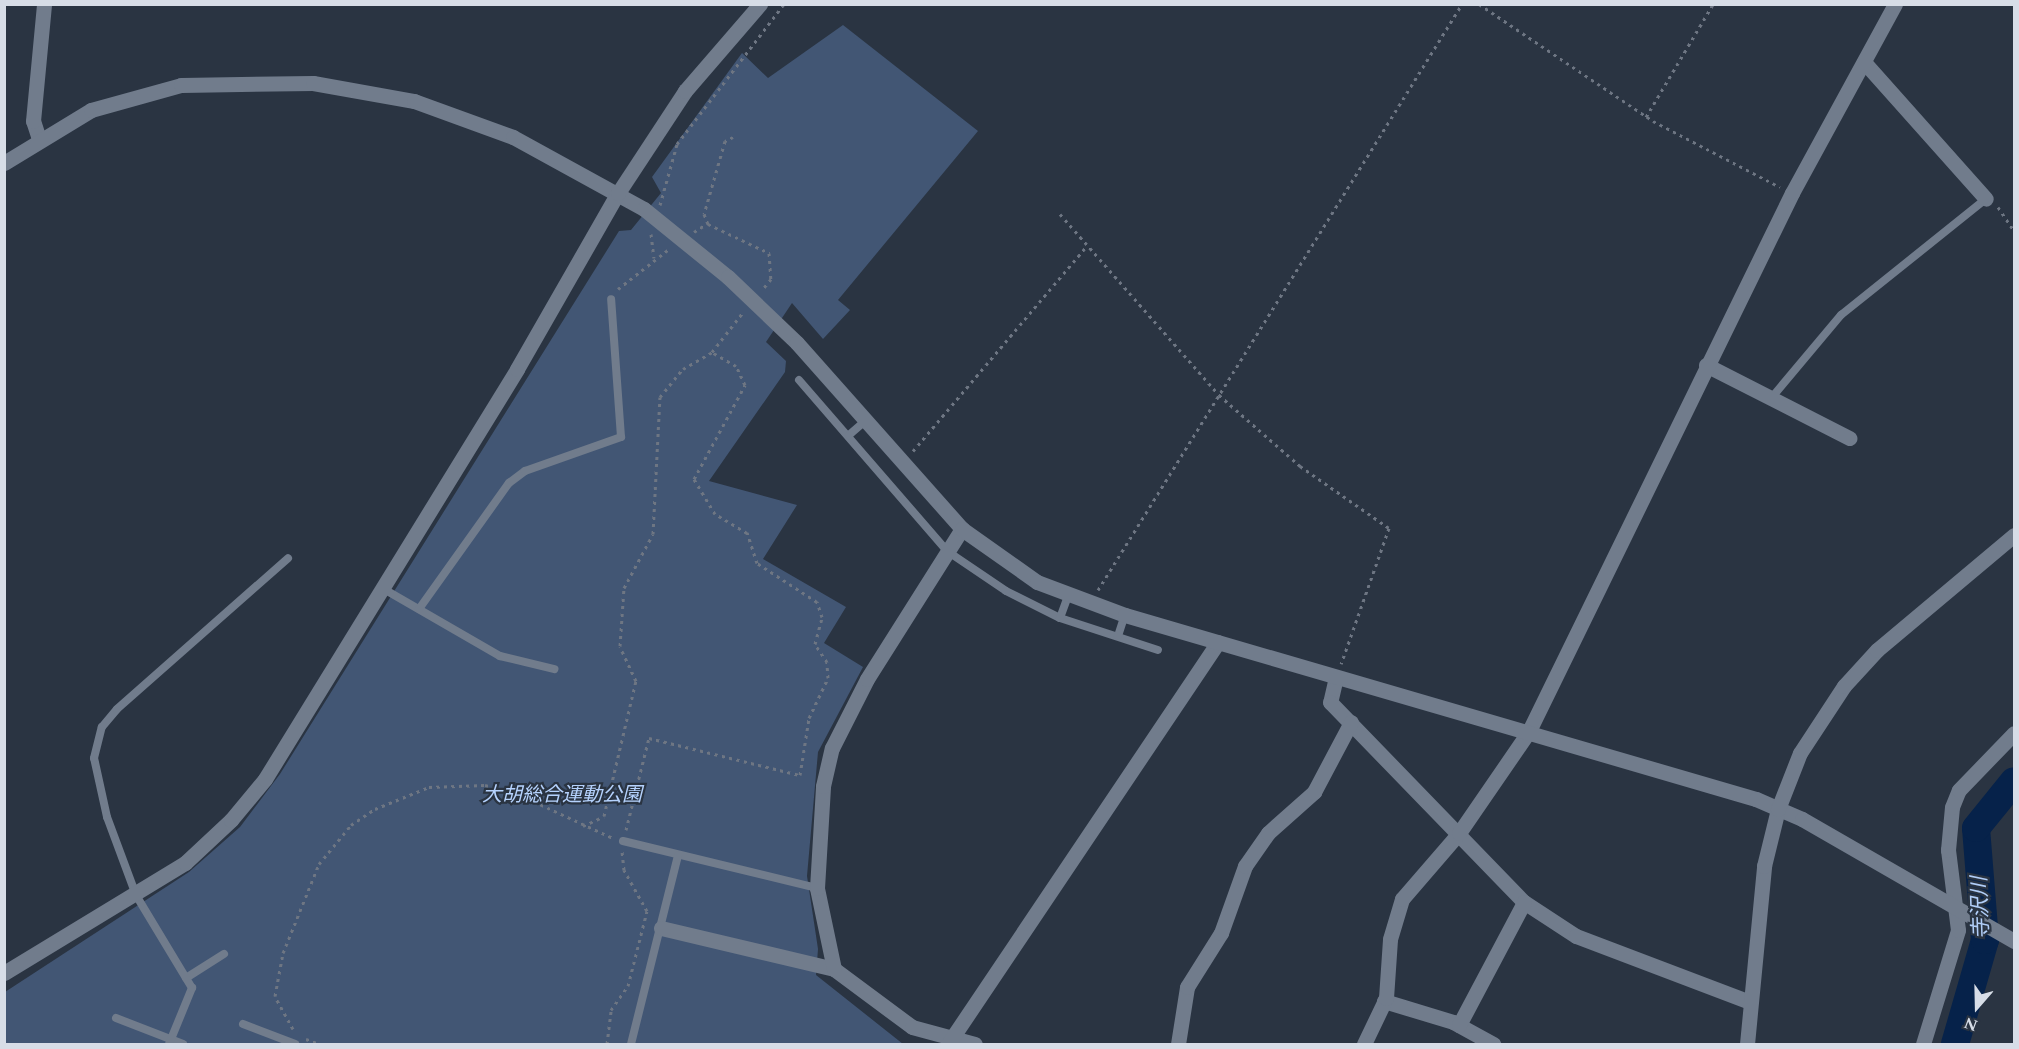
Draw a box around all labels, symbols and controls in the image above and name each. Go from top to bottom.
park label: 大胡総合運動公園 [482,783,642,807]
water label: 寺沢川 [1967,876,1995,940]
north arrow [1947,977,2007,1037]
text: N [1961,1010,1981,1037]

